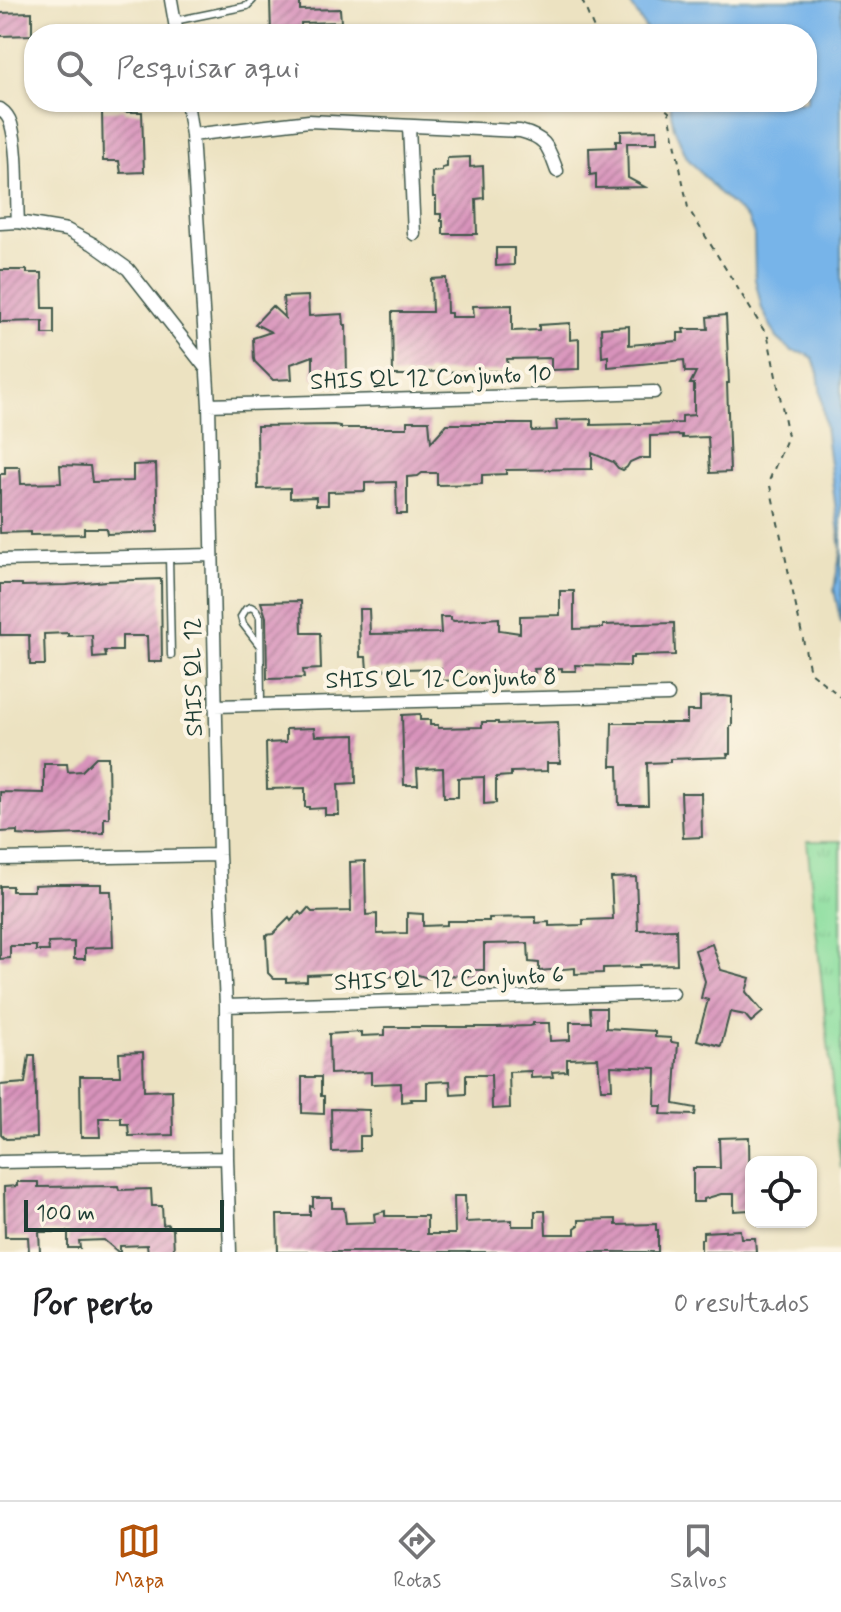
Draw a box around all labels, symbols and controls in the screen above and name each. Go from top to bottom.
search box [24,24,817,112]
icon: search [52,46,96,90]
text: Pesquisar aqui [116,49,300,88]
street label: SHIS QL 12 Conjunto 10 [309,359,553,398]
street label: SHIS QL 12 [178,617,211,737]
street label: SHIS QL 12 Conjunto 8 [325,662,557,697]
street label: SHIS QL 12 Conjunto 6 [334,960,565,999]
map controls [745,1156,817,1228]
button: locate [745,1156,817,1228]
scale bar [24,1196,224,1232]
text: 100 m [36,1200,95,1228]
text: Por perto [32,1282,153,1327]
text: 0 resultados [674,1287,809,1321]
tab: Mapa [114,1519,165,1595]
tab: Rotas [393,1519,441,1595]
tab: Salvos [670,1519,727,1595]

